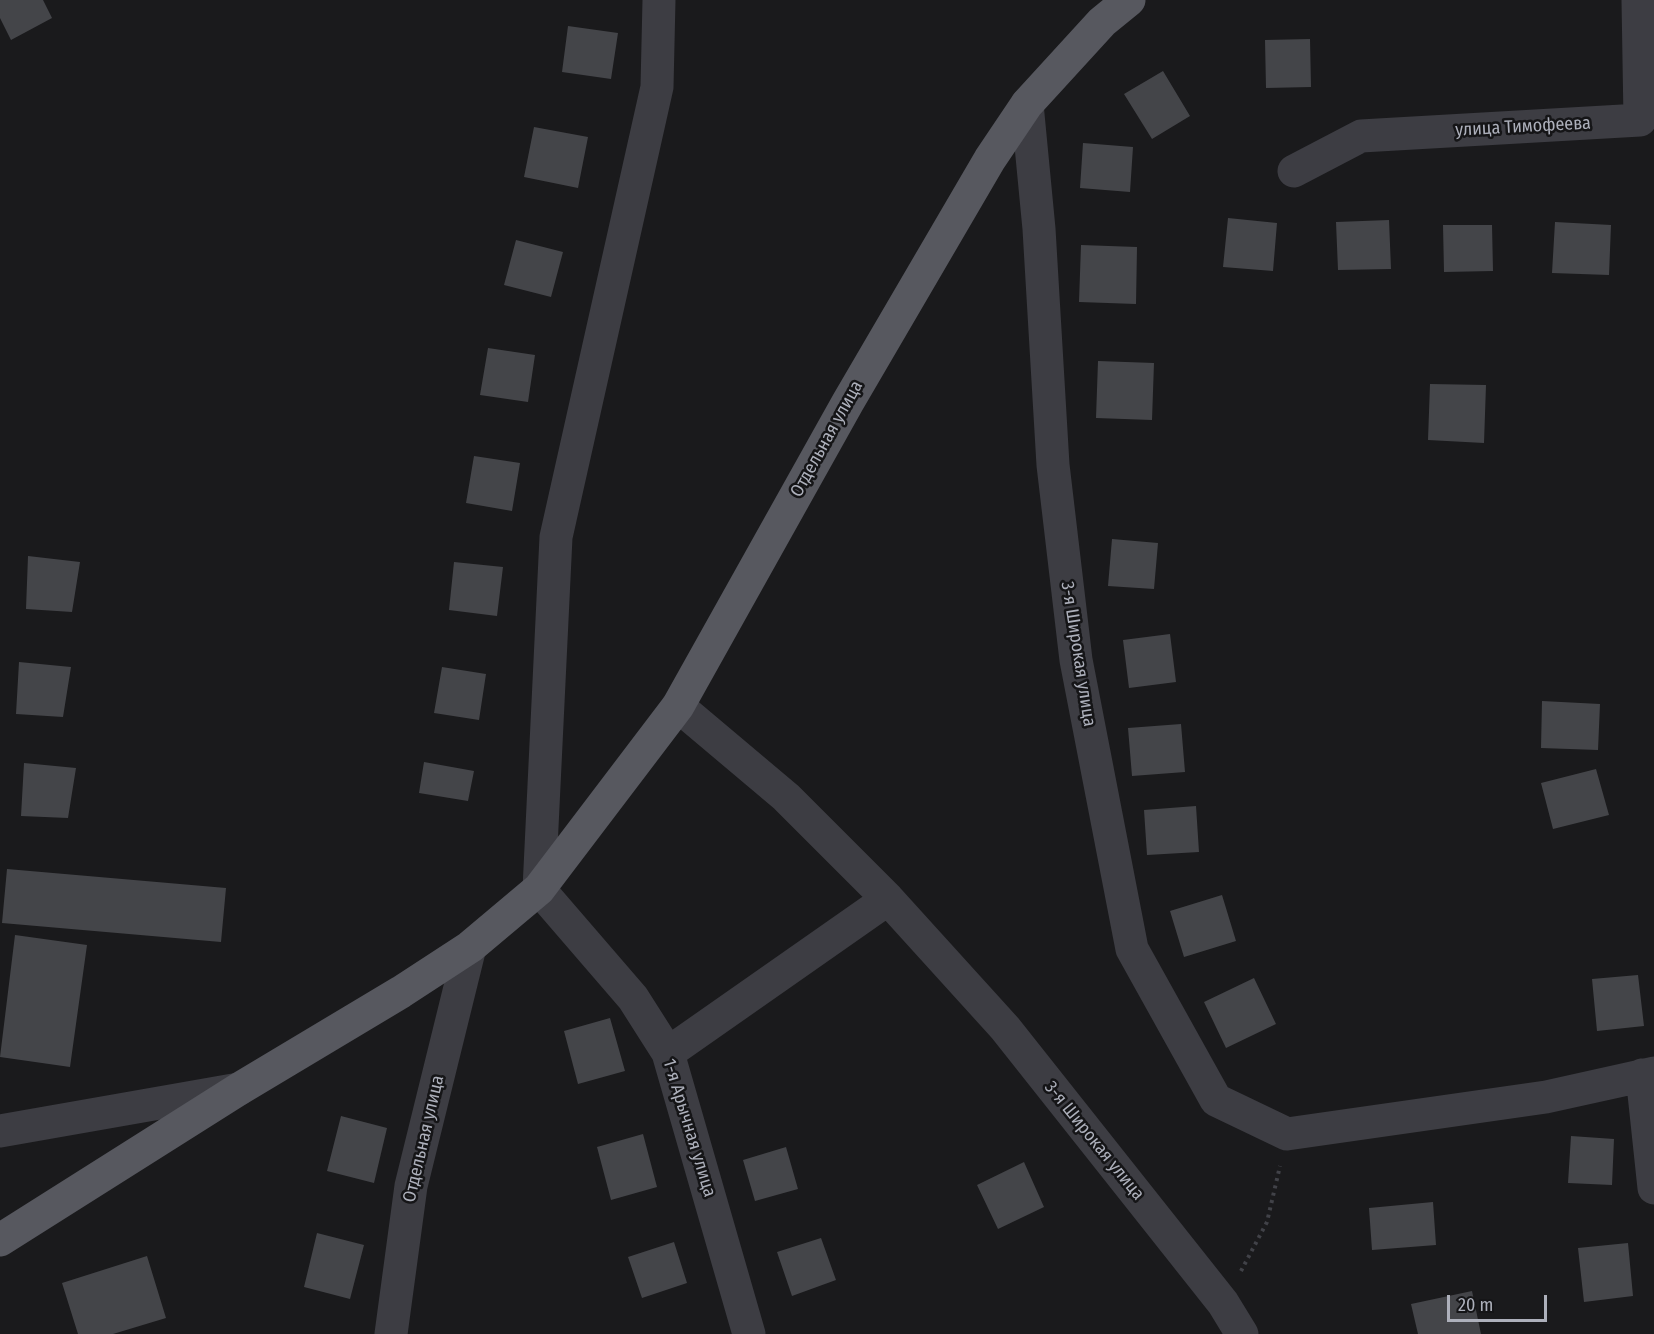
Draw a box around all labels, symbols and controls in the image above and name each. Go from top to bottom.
street label: улица Тимофеева [1455,113,1591,141]
street label: Отдельная улица [786,377,868,501]
street label: 3-я Широкая улица [1056,580,1100,728]
street label: 1-я Арычная улица [658,1056,720,1200]
street label: Отдельная улица [399,1073,449,1205]
street label: 3-я Широкая улица [1040,1077,1148,1205]
scale bar [1450,1283,1550,1321]
text: 20 m [1458,1294,1493,1316]

